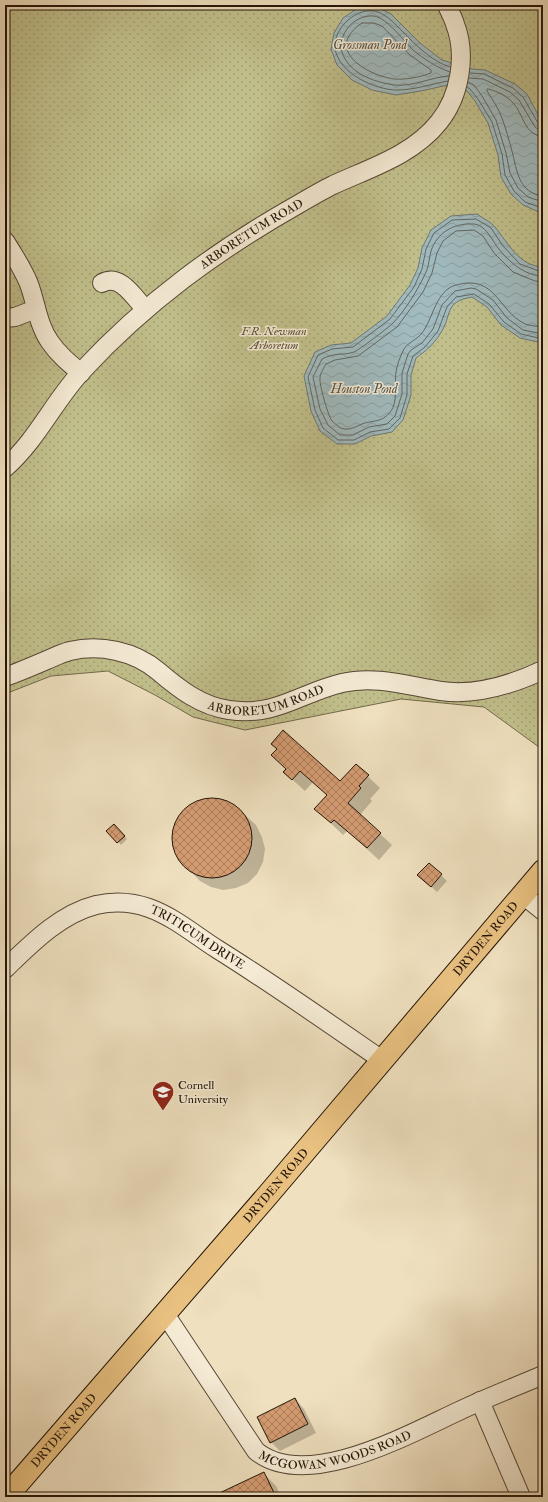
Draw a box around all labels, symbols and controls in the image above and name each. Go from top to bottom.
water label: Grossman Pond [333,37,408,53]
street label: ARBORETUM ROAD [196,195,306,273]
park label: F.R. Newman Arboretum [240,324,307,353]
water label: Houston Pond [330,381,399,397]
street label: ARBORETUM ROAD [205,681,326,719]
street label: DRYDEN ROAD [450,898,522,979]
street label: TRITICUM DRIVE [148,902,248,973]
place label: Cornell University [178,1078,229,1107]
school or university icon: Cornell University [150,1079,176,1112]
street label: DRYDEN ROAD [240,1145,312,1226]
street label: DRYDEN ROAD [27,1390,100,1471]
street label: MCGOWAN WOODS ROAD [256,1427,414,1473]

